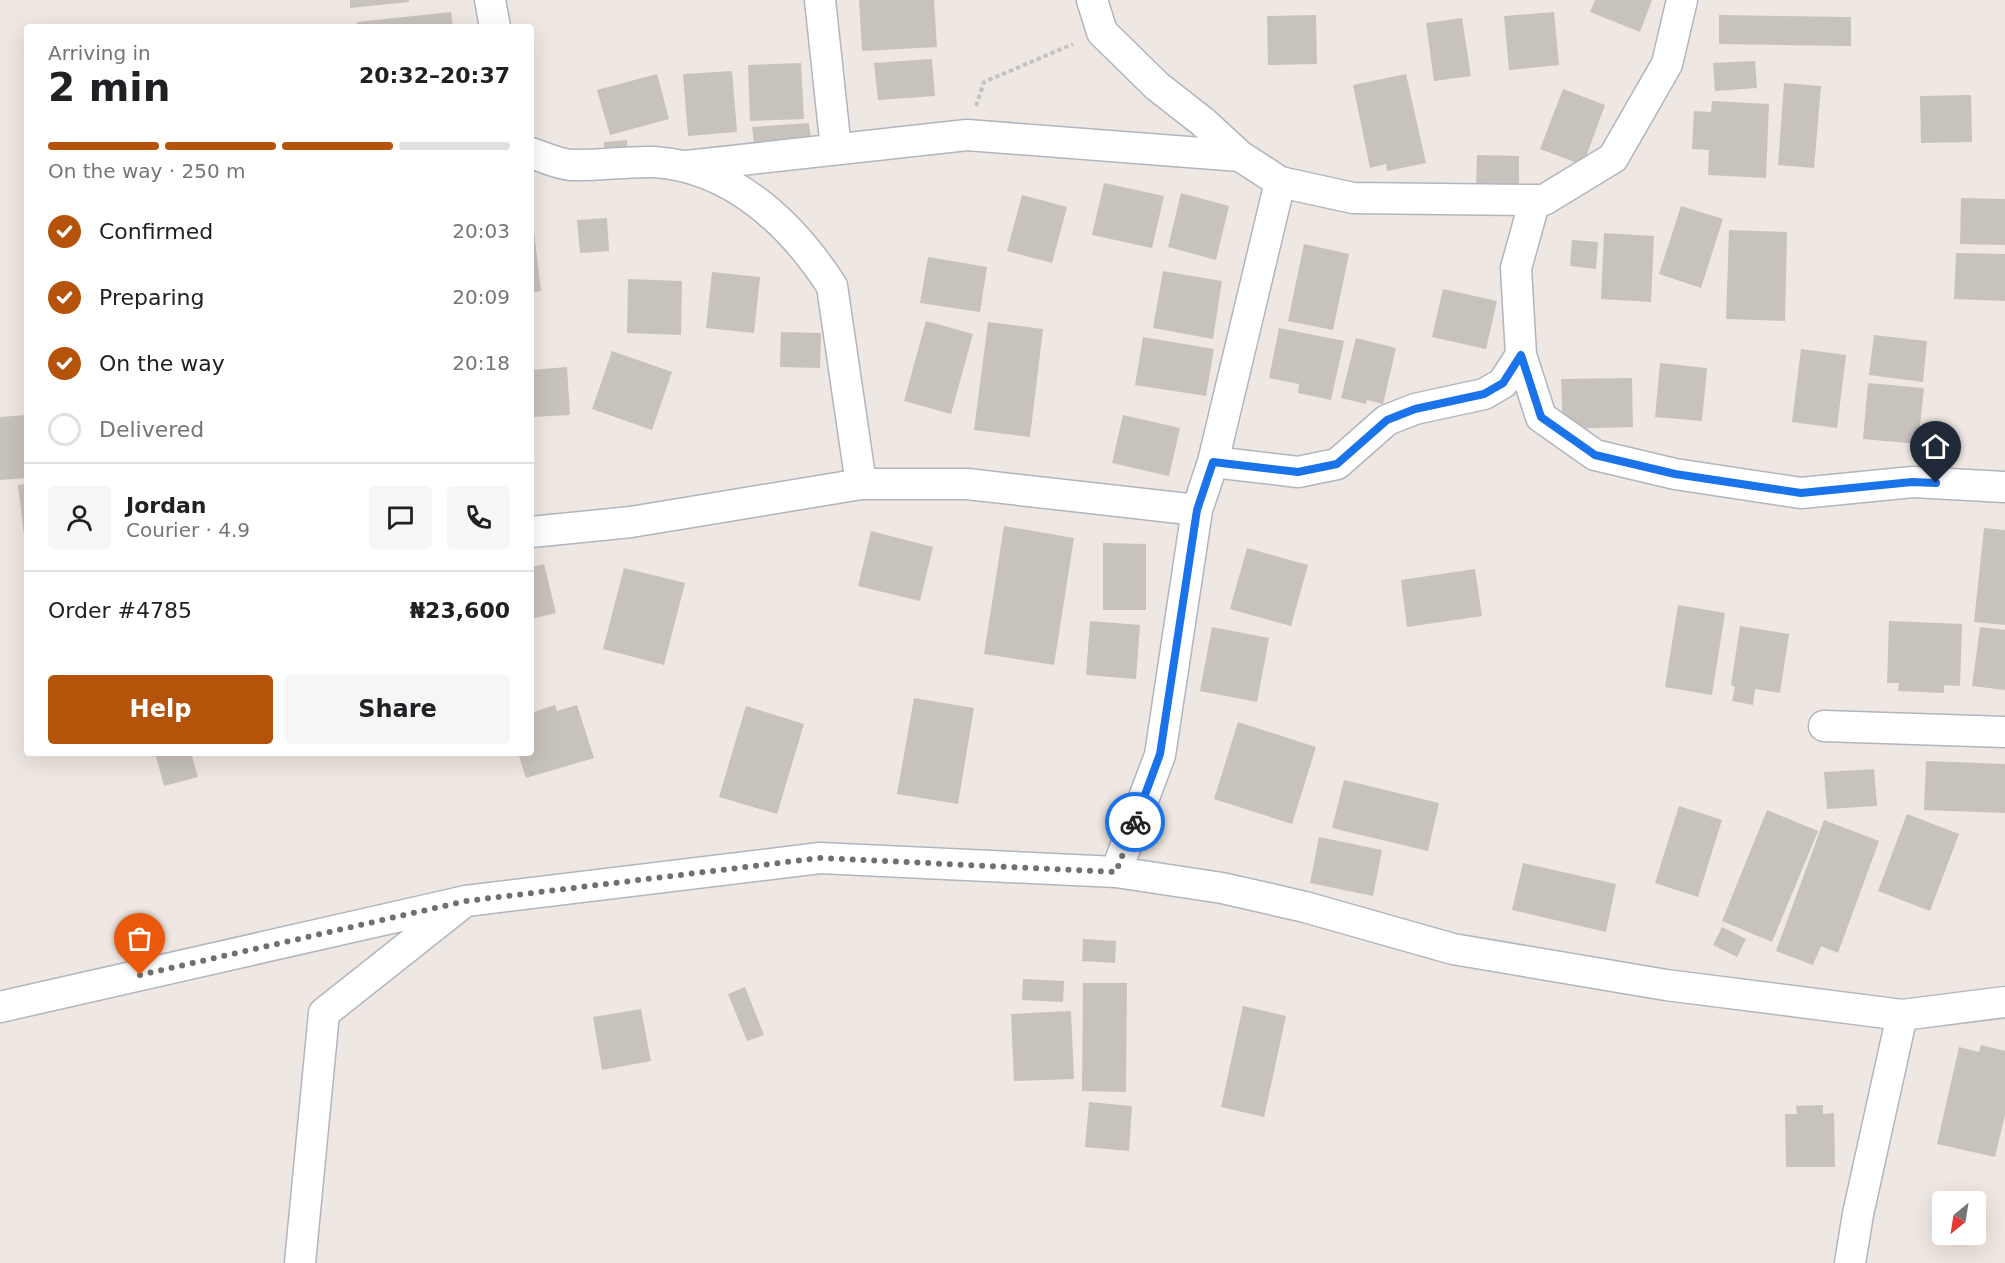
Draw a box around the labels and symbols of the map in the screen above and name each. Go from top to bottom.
pin [1910,421,1961,483]
courier [1105,792,1165,852]
pin [114,913,165,975]
north arrow [1932,1191,1986,1245]

